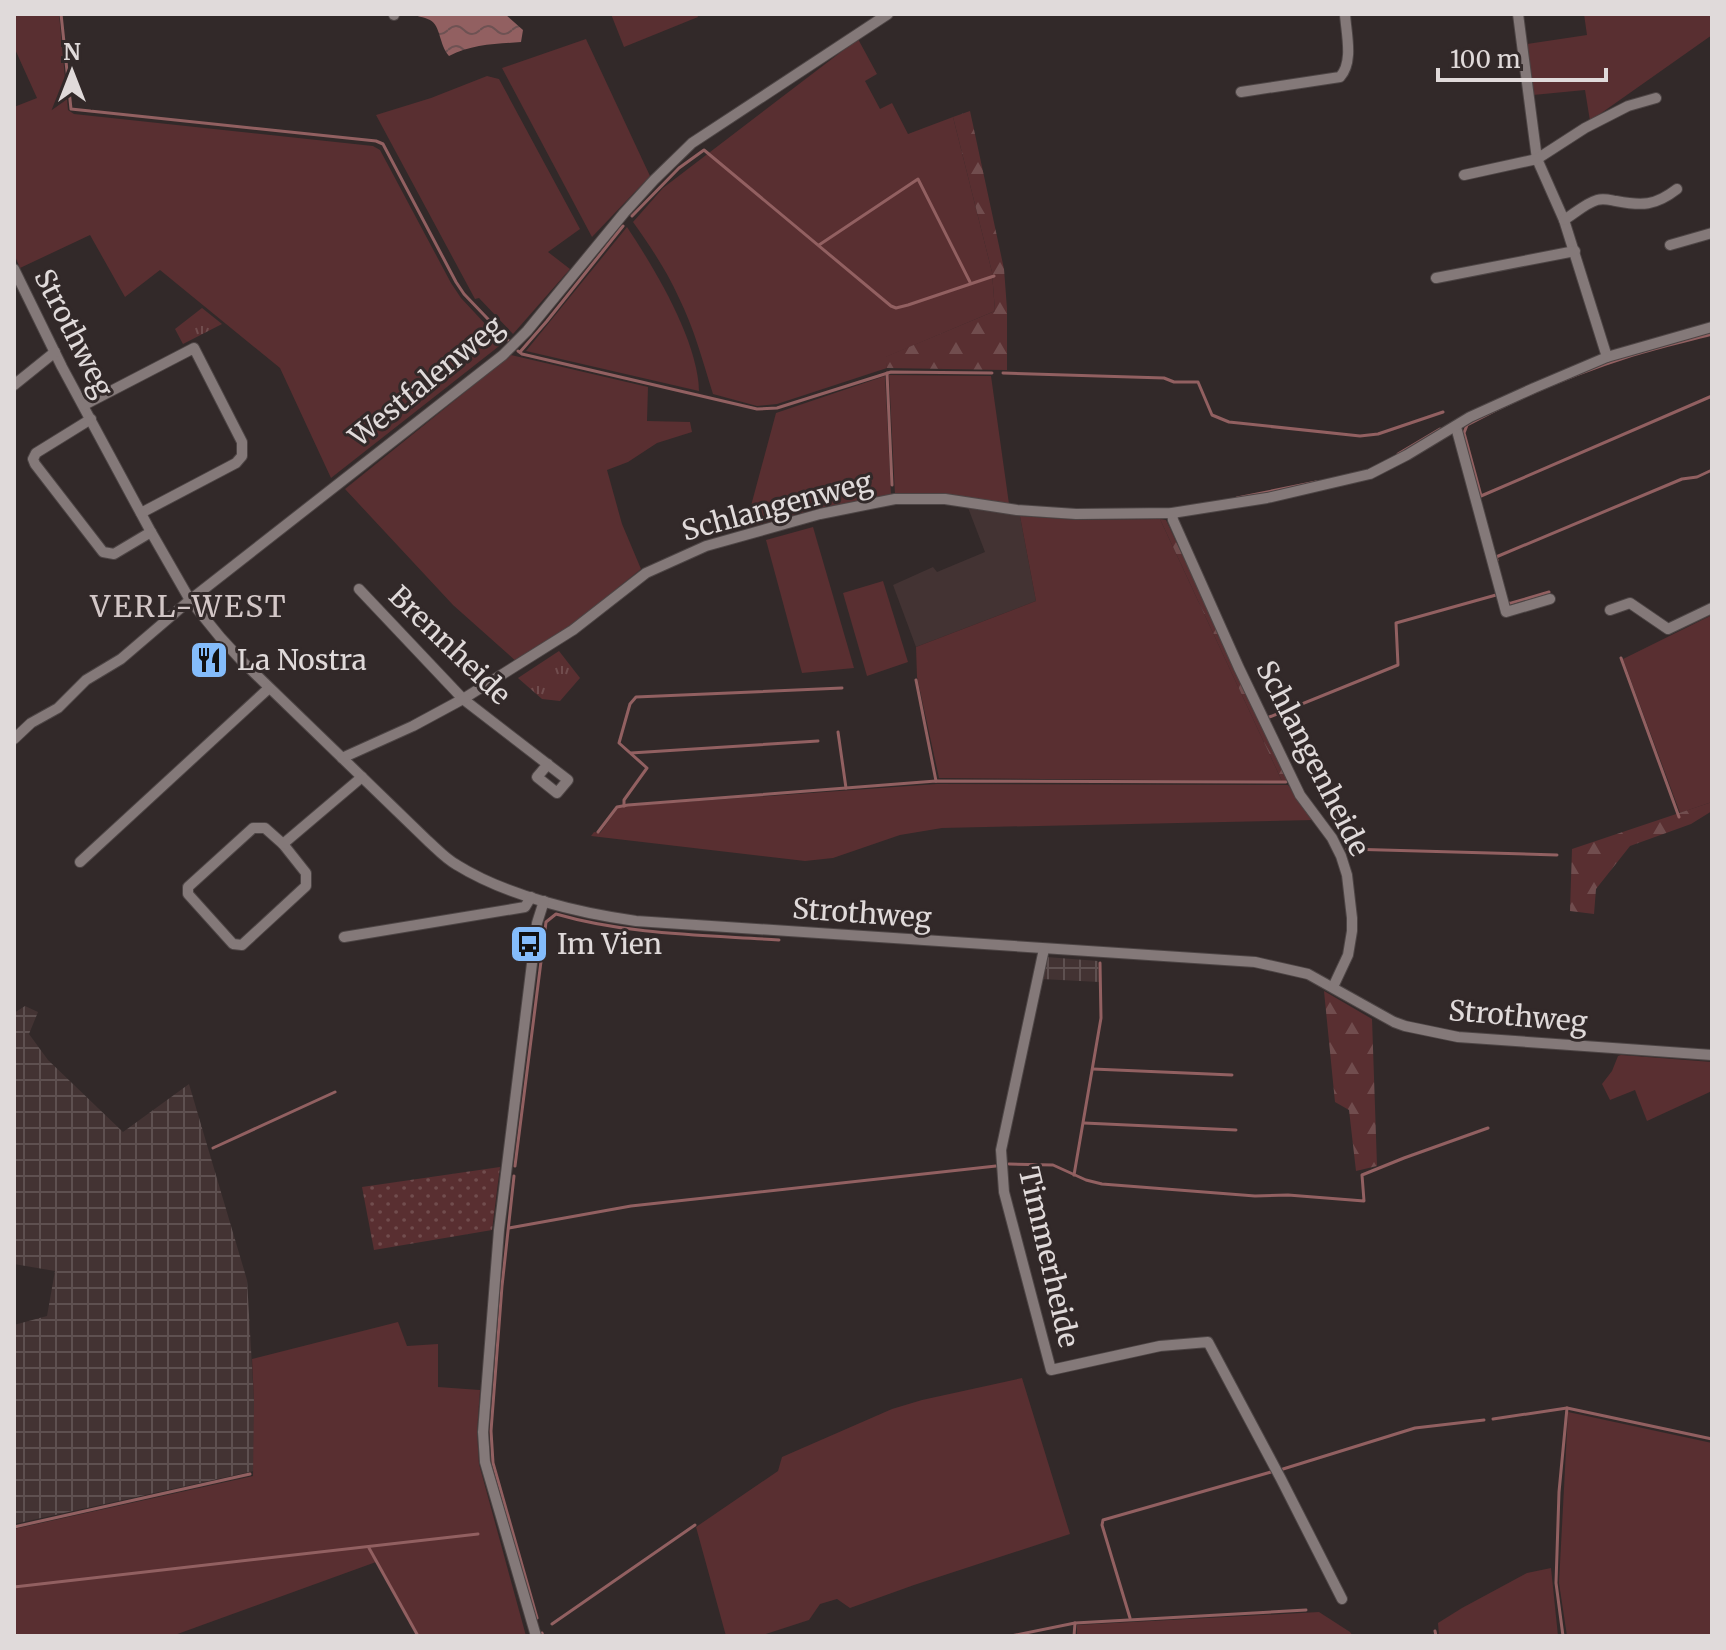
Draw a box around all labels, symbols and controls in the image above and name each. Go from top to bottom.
north arrow [32,32,112,112]
scale bar [1438,32,1606,82]
text: N [63,38,81,66]
text: 100 m [1450,44,1521,75]
street label: Strothweg [26,263,122,403]
street label: Westfalenweg [340,308,511,455]
street label: Schlangenweg [678,463,876,549]
street label: Brennheide [381,578,519,712]
district label: VERL-WEST [89,587,288,625]
restaurant icon: La Nostra [188,639,230,681]
place label: La Nostra [237,642,367,678]
street label: Schlangenheide [1248,654,1378,862]
street label: Strothweg [791,890,933,936]
bus stop icon: Im Vien [508,923,550,965]
place label: Im Vien [557,926,662,962]
street label: Strothweg [1447,992,1589,1040]
street label: Timmerheide [1011,1163,1087,1351]

